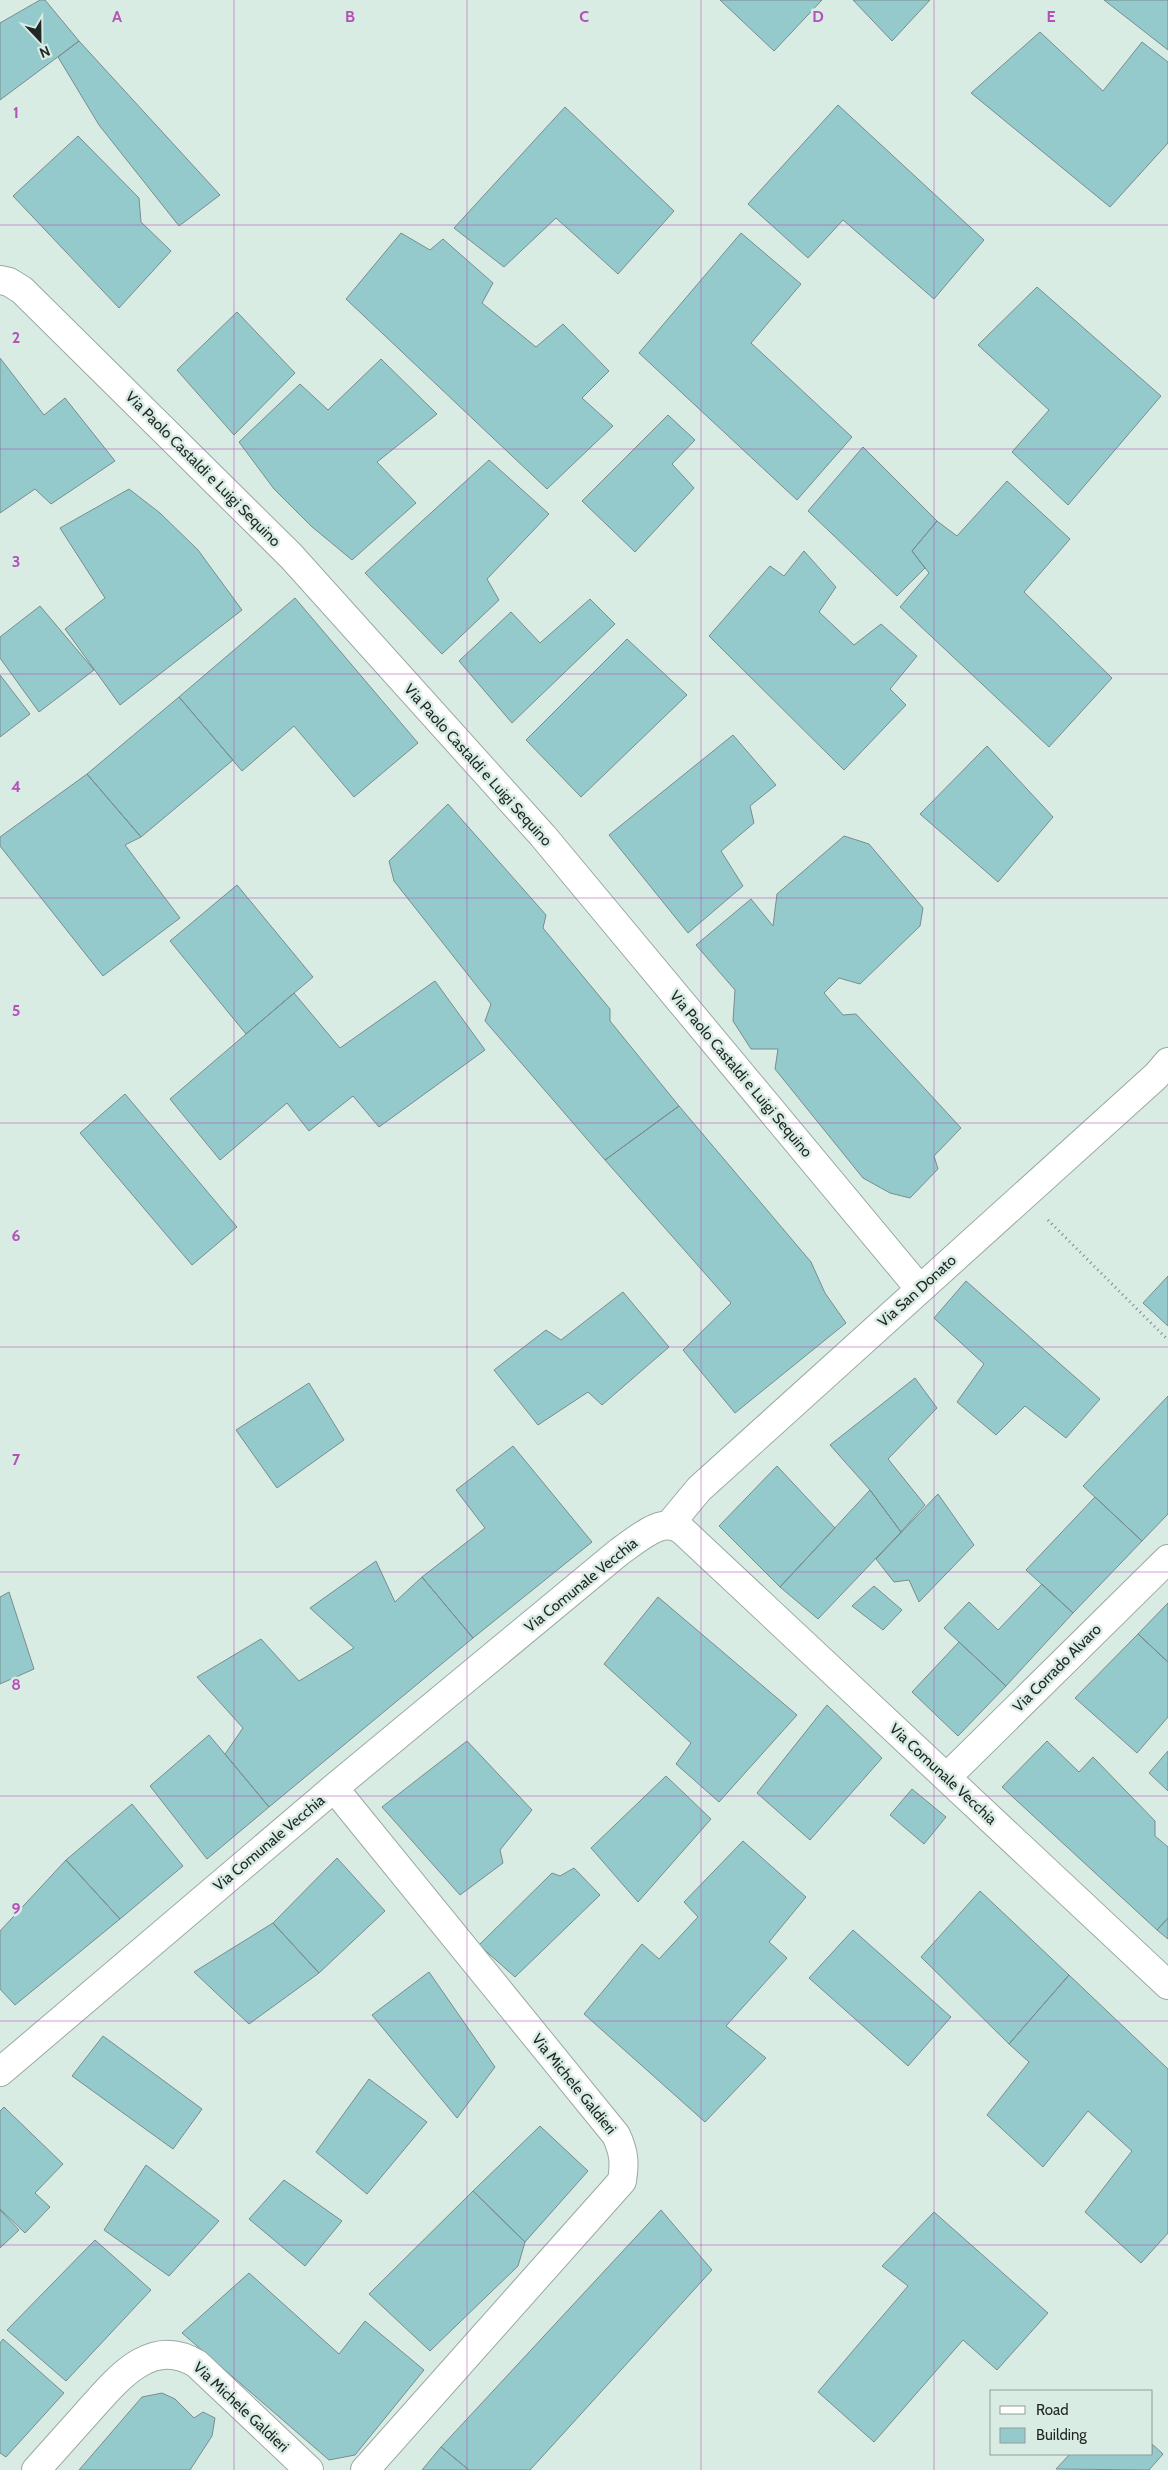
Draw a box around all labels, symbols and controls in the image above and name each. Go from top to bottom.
text: A [112,7,122,26]
text: B [345,7,355,26]
text: C [579,7,589,26]
text: D [812,7,824,26]
text: E [1046,7,1056,26]
north arrow [15,15,65,65]
text: N [37,42,53,62]
text: 1 [13,103,19,122]
text: 2 [12,328,20,347]
street label: Via Paolo Castaldi e Luigi Sequino [122,388,284,550]
text: 3 [12,552,20,571]
street label: Via Paolo Castaldi e Luigi Sequino [400,680,556,850]
text: 4 [11,777,21,796]
street label: Via Paolo Castaldi e Luigi Sequino [666,987,816,1161]
text: 5 [12,1001,20,1020]
text: 6 [12,1226,21,1245]
street label: Via San Donato [874,1251,960,1331]
text: 7 [12,1450,21,1469]
street label: Via Comunale Vecchia [521,1533,642,1636]
street label: Via Corrado Alvaro [1009,1620,1105,1716]
text: 8 [11,1675,21,1694]
street label: Via Comunale Vecchia [886,1720,1001,1829]
street label: Via Comunale Vecchia [210,1791,329,1895]
text: 9 [12,1899,21,1918]
street label: Via Michele Galdieri [528,2030,620,2138]
street label: Via Michele Galdieri [190,2358,292,2456]
legend [990,2390,1153,2455]
text: Road [1036,2401,1069,2419]
text: Building [1036,2426,1087,2444]

